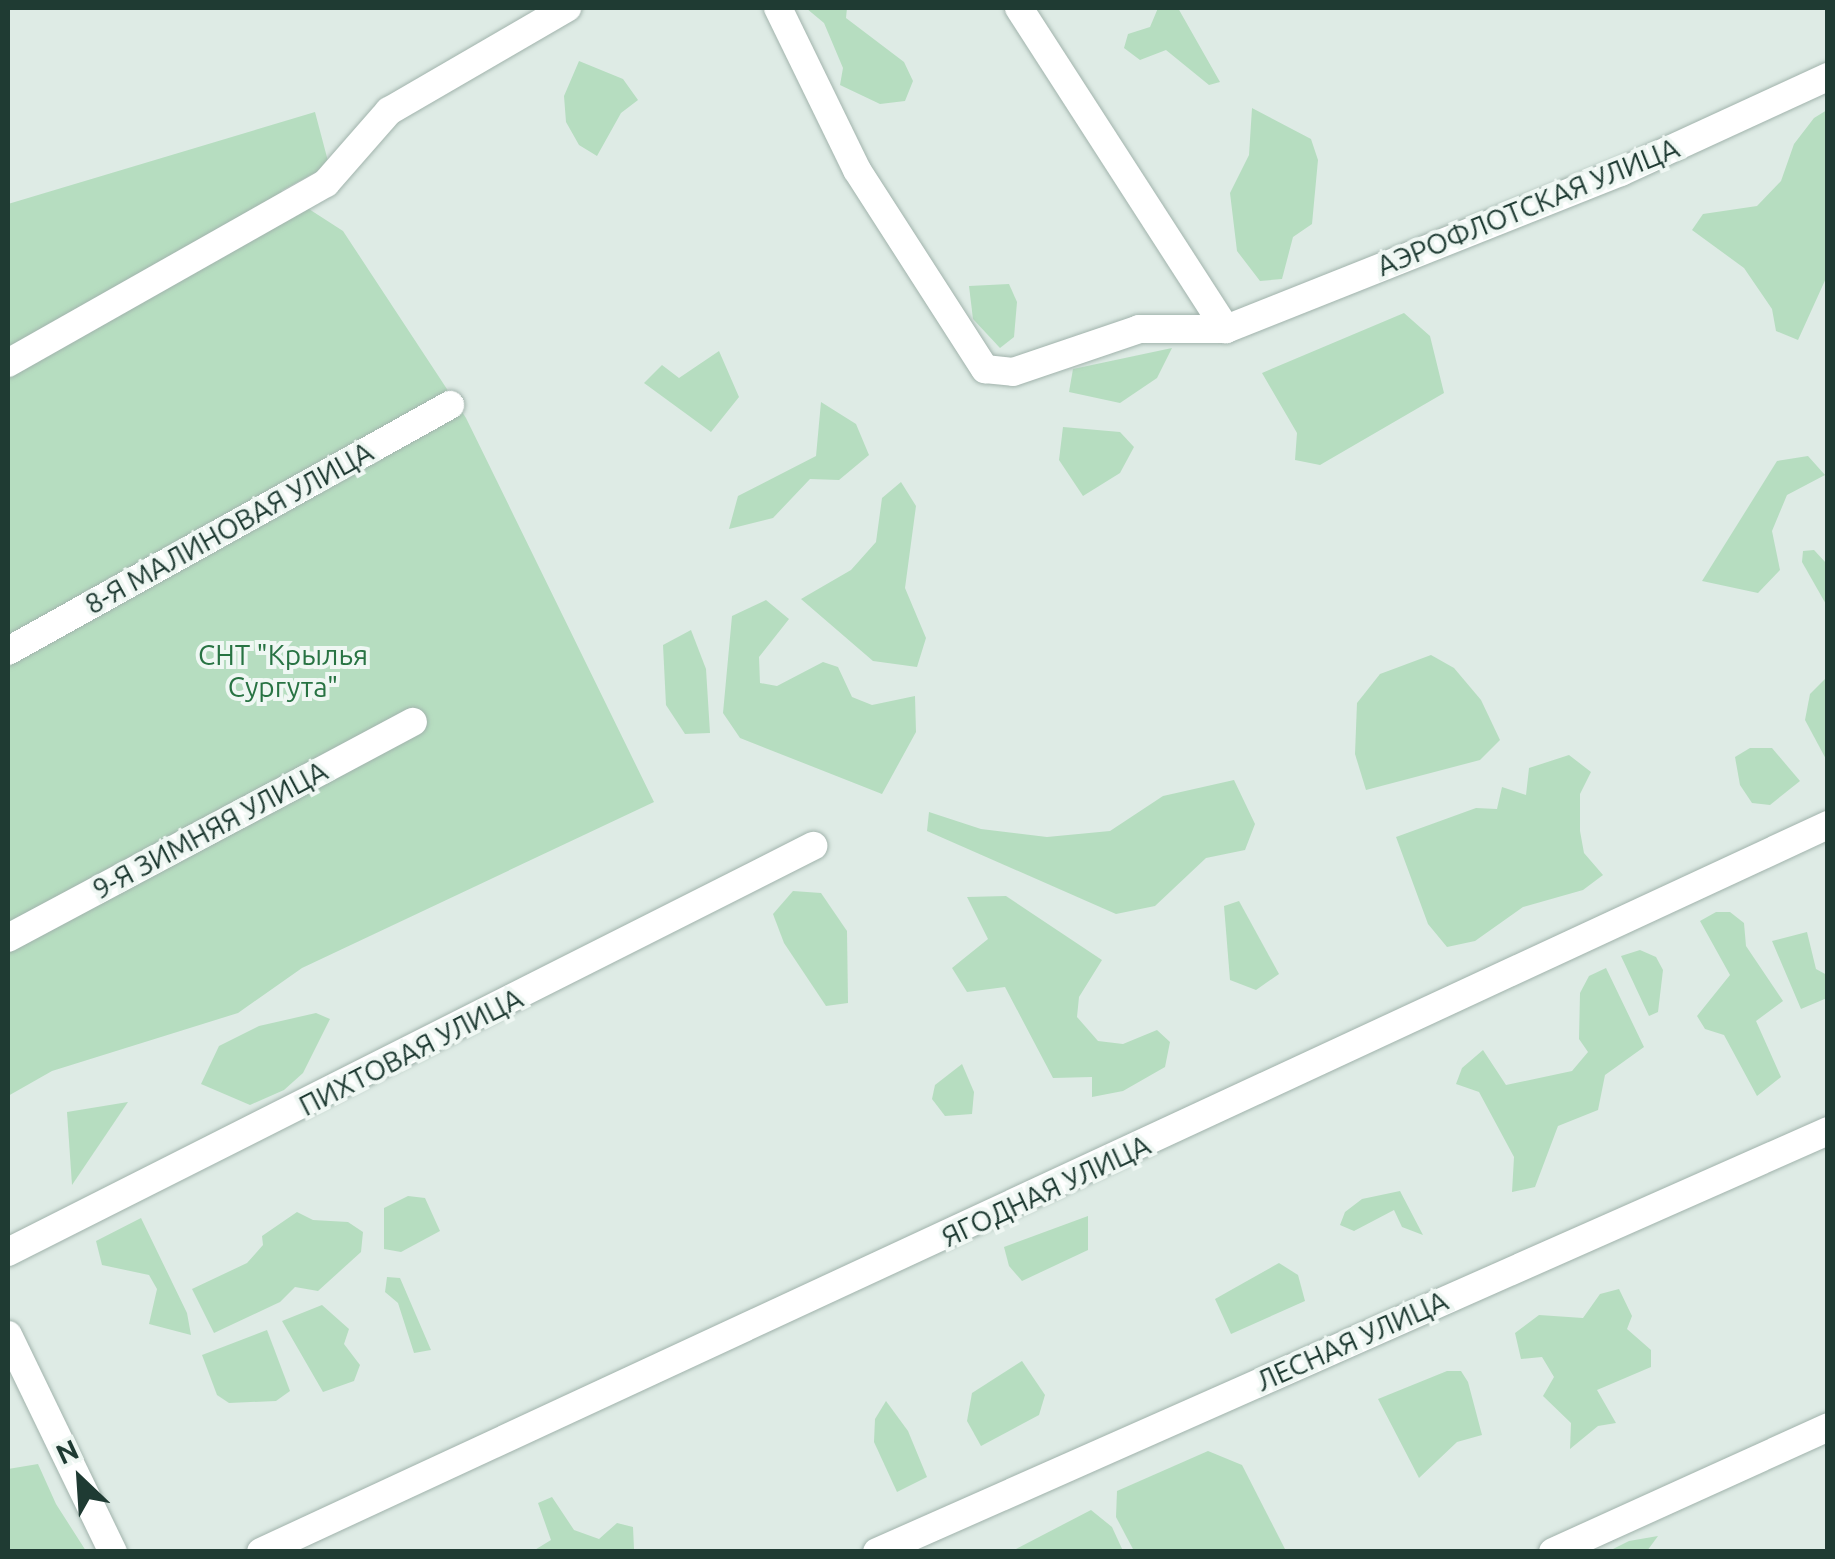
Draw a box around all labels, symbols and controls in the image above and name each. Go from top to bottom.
street label: АЭРОФЛОТСКАЯ УЛИЦА [1372,131,1684,283]
street label: 8-Я МАЛИНОВАЯ УЛИЦА [79,435,379,621]
park label: CНТ "Крылья Сургута" [198,638,368,704]
street label: 9-Я ЗИМНЯЯ УЛИЦА [87,754,333,906]
street label: ПИХТОВАЯ УЛИЦА [294,981,528,1123]
street label: ЯГОДНАЯ УЛИЦА [936,1128,1156,1254]
street label: ЛЕСНАЯ УЛИЦА [1251,1284,1453,1398]
north arrow [30,1429,130,1529]
text: N [51,1433,83,1470]

